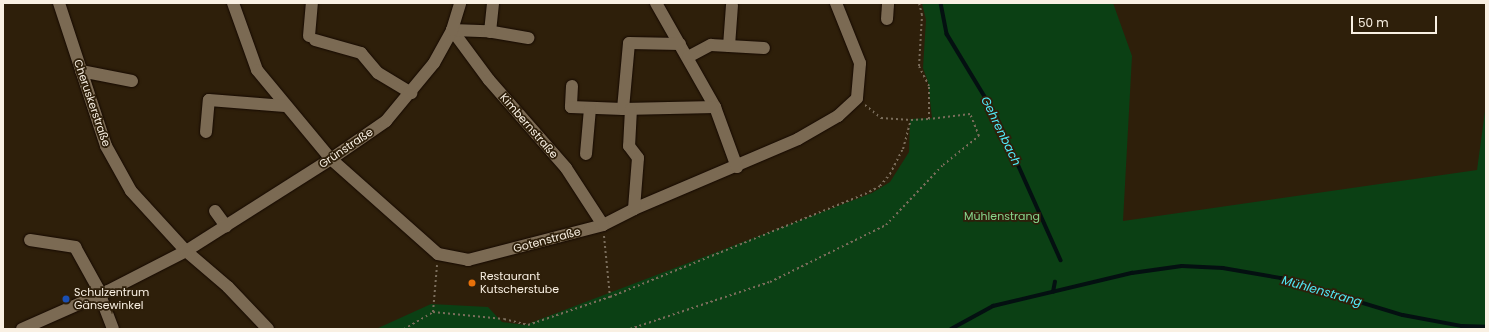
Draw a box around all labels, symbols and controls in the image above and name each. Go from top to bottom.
scale bar [1353,8,1439,34]
text: 50 m [1358,14,1389,31]
street label: Cheruskerstraße [71,58,113,148]
street label: Kimbernstraße [497,91,561,161]
water label: Gehrenbach [978,94,1024,168]
street label: Grünstraße [316,125,376,171]
park label: Mühlenstrang [964,209,1040,223]
street label: Gotenstraße [512,225,582,255]
place label: Restaurant Kutscherstube [480,270,559,296]
water label: Mühlenstrang [1280,273,1364,309]
marker: Restaurant Kutscherstube [467,278,477,288]
place label: Schulzentrum Gänsewinkel [74,286,149,312]
marker: Schulzentrum Gänsewinkel [61,294,71,304]

